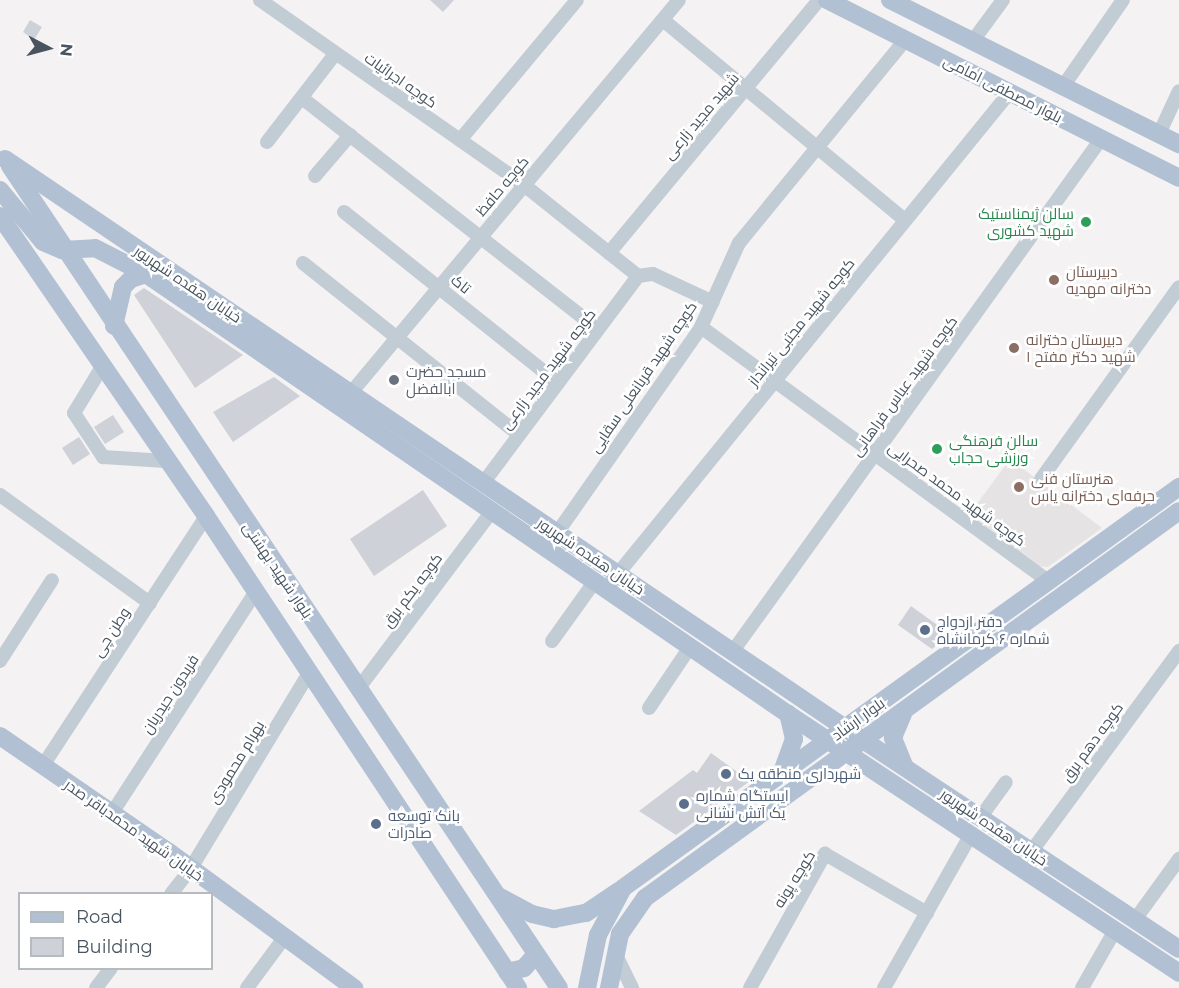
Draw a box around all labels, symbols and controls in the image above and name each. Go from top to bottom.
north arrow [18,18,78,78]
text: N [56,43,77,57]
street label: کوچه اجرائیات [361,48,441,112]
street label: بلوار مصطفی امامی [941,51,1065,127]
street label: شهید مجید زارعی [659,69,743,163]
street label: کوچه حافظ [472,152,532,220]
place label: سالن ژیمناستیک شهید کشوری [978,204,1074,239]
marker: سالن ژیمناستیک شهید کشوری [1079,215,1093,229]
street label: خیابان هفده شهریور [131,242,245,326]
street label: کوچه شهید مجتبی تیرانداز [744,254,858,390]
place label: دبیرستان دخترانه مهدیه [1066,262,1151,297]
street label: تاک [447,271,475,297]
marker: دبیرستان دخترانه مهدیه [1047,273,1061,287]
street label: کوچه شهید قربانعلی سقایی [586,298,700,456]
street label: کوچه شهید مجید زارعی [497,305,599,433]
street label: کوچه شهید عباس فراهانی [847,312,961,460]
place label: دبیرستان دخترانه شهید دکتر مفتح ۱ [1026,330,1136,365]
marker: دبیرستان دخترانه شهید دکتر مفتح ۱ [1007,341,1021,355]
place label: مسجد حضرت ابالفضل [406,362,486,397]
marker: مسجد حضرت ابالفضل [387,373,401,387]
place label: سالن فرهنگی ورزشی حجاب [949,431,1038,466]
street label: کوچه شهید محمد صحرایی [885,438,1029,550]
marker: سالن فرهنگی ورزشی حجاب [930,442,944,456]
place label: هنرستان فنی حرفه‌ای دخترانه یاس [1031,469,1155,504]
marker: هنرستان فنی حرفه‌ای دخترانه یاس [1012,480,1026,494]
street label: خیابان هفده شهریور [534,514,648,598]
street label: بلوار شهید بهشتی [239,518,317,622]
street label: کوچه یکم برق [378,549,446,631]
street label: وطن چی [88,604,134,660]
place label: دفتر ازدواج شماره ۶ کرمانشاه [937,612,1050,647]
marker: دفتر ازدواج شماره ۶ کرمانشاه [918,623,932,637]
street label: فریدون حیدریان [138,651,202,737]
street label: بلوار ارشاد [828,694,888,744]
street label: کوچه دهم برق [1057,699,1127,785]
street label: بهرام محمودی [204,717,268,807]
place label: شهرداری منطقه یک [738,765,861,783]
marker: شهرداری منطقه یک [719,767,733,781]
street label: خیابان شهید محمدباقر صدر [61,775,207,885]
street label: خیابان هفده شهریور [937,785,1051,869]
place label: ایستگاه شماره یک آتش نشانی [696,786,789,821]
marker: ایستگاه شماره یک آتش نشانی [677,797,691,811]
place label: بانک توسعه صادرات [388,806,460,841]
marker: بانک توسعه صادرات [369,817,383,831]
street label: کوچه پونه [769,847,819,911]
legend [18,892,213,970]
text: Road [76,906,123,928]
text: Building [76,936,153,958]

